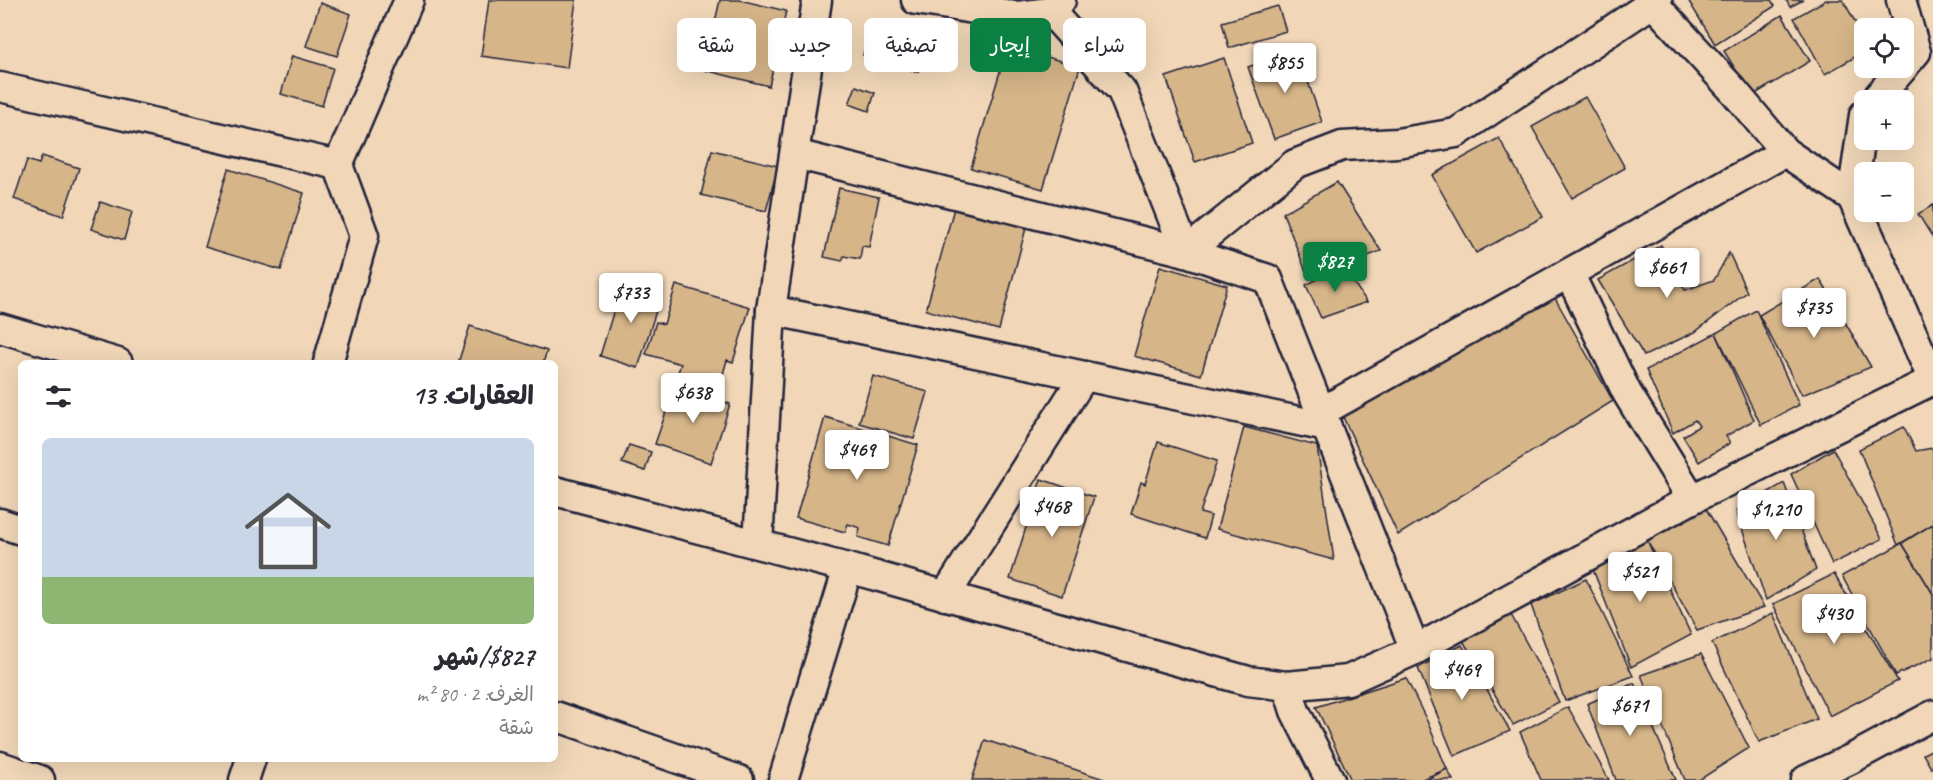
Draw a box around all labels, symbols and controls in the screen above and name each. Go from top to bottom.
chip: شقة [677,18,756,72]
chip: جديد [768,18,852,72]
chip: تصفية [864,18,958,72]
chip: إيجار [970,18,1051,72]
chip: شراء [1063,18,1146,72]
map controls [1854,18,1914,222]
button: locate [1854,18,1914,78]
pin: $855 [1249,43,1321,94]
text: $855 [1267,50,1303,75]
button: + [1854,90,1914,150]
button: − [1854,162,1914,222]
pin: $827 [1299,242,1371,293]
pin: $661 [1631,248,1703,299]
text: $827 [1317,249,1353,274]
text: $661 [1649,255,1685,280]
pin: $733 [595,273,667,324]
text: $733 [613,280,649,305]
pin: $735 [1778,288,1850,339]
text: $735 [1796,295,1832,320]
pin: $638 [657,373,729,424]
text: العقارات: 13 [412,379,534,412]
icon: filters [42,380,75,413]
text: $638 [675,380,711,405]
pin: $469 [821,430,893,481]
text: $469 [839,437,875,462]
icon: home [234,477,342,585]
pin: $468 [1016,487,1088,538]
pin: $1,210 [1727,490,1825,541]
text: $468 [1034,494,1070,519]
text: $1,210 [1752,497,1800,522]
pin: $521 [1604,552,1676,603]
text: $521 [1622,559,1658,584]
pin: $430 [1798,594,1870,645]
text: $430 [1816,601,1852,626]
text: $827/شهر [435,640,534,673]
pin: $469 [1426,650,1498,701]
text: $469 [1444,657,1480,682]
text: الغرف: 2 · 80 m² [416,682,534,707]
pin: $671 [1594,686,1666,737]
text: $671 [1612,693,1648,718]
text: شقة [499,715,534,740]

